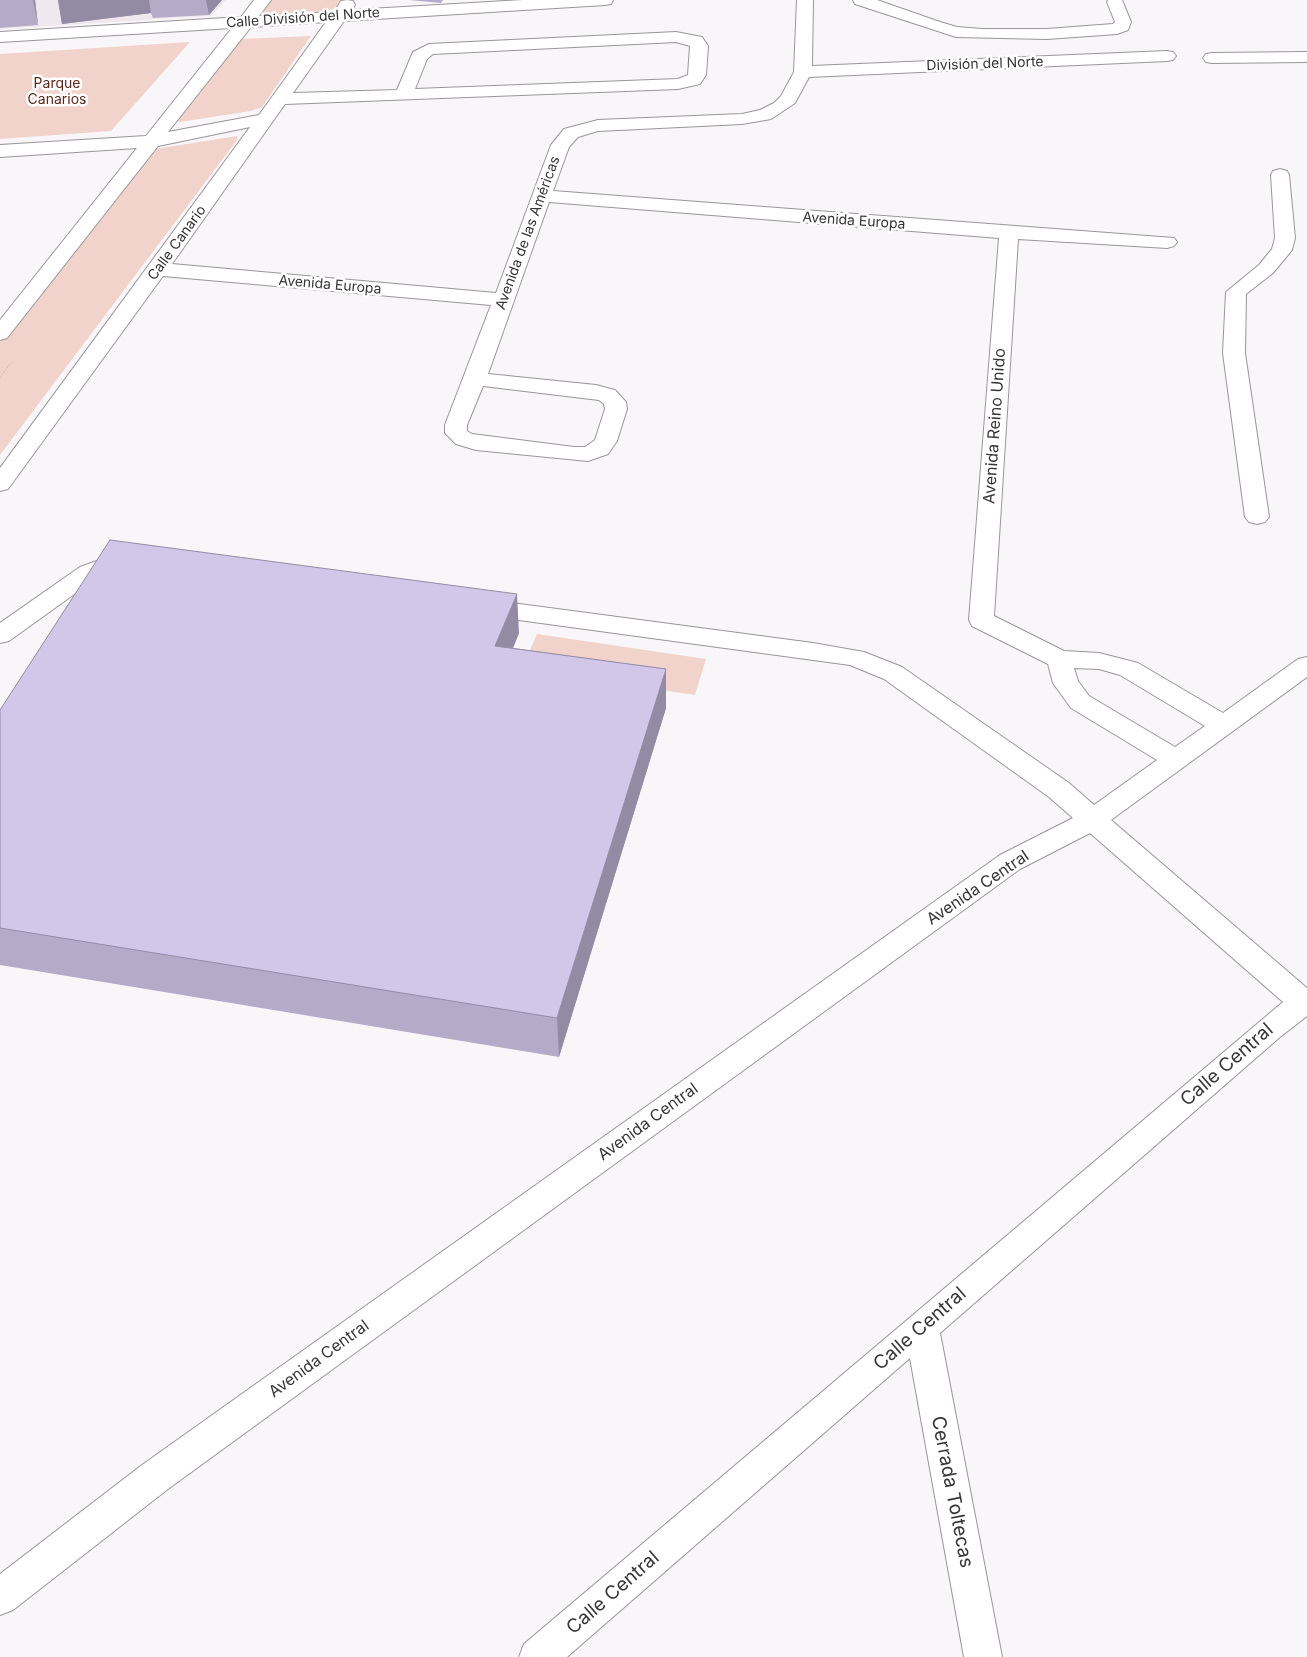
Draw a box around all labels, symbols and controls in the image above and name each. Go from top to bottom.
street label: Calle División del Norte [225,4,381,32]
street label: División del Norte [926,54,1044,74]
park label: Parque Canarios [28,76,86,108]
street label: Avenida de las Américas [492,154,564,312]
street label: Calle Canario [144,202,210,284]
street label: Avenida Europa [802,209,906,233]
street label: Avenida Europa [278,272,382,298]
street label: Avenida Reino Unido [980,348,1010,504]
street label: Avenida Central [923,847,1033,929]
street label: Calle Central [1176,1019,1278,1111]
street label: Avenida Central [594,1079,702,1165]
street label: Calle Central [869,1283,971,1375]
street label: Avenida Central [265,1316,373,1402]
street label: Cerrada Toltecas [926,1414,978,1570]
street label: Calle Central [562,1547,664,1639]

